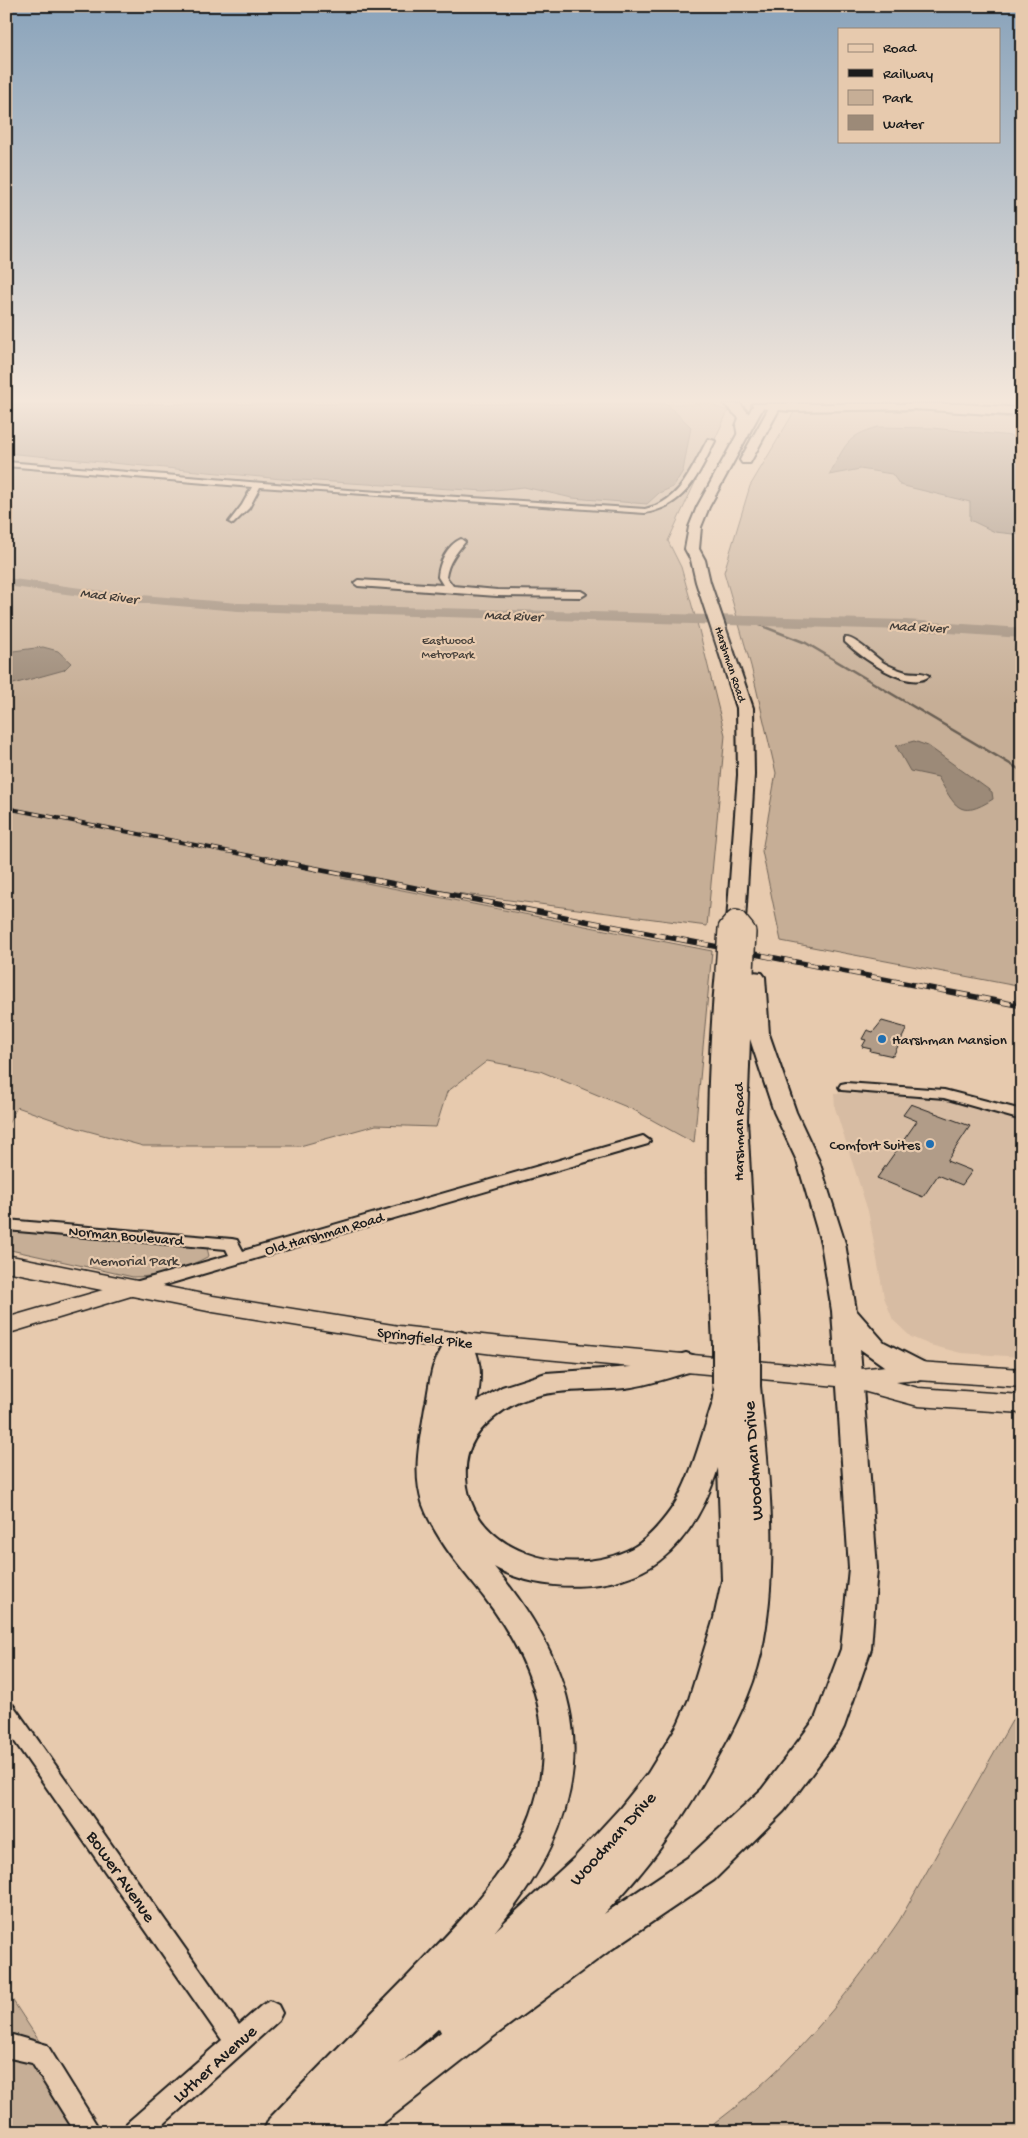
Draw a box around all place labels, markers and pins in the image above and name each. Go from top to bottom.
place label: Harshman Mansion [892,1032,1007,1050]
marker: Harshman Mansion [876,1033,888,1045]
place label: Comfort Suites [829,1137,920,1155]
marker: Comfort Suites [924,1138,936,1150]

